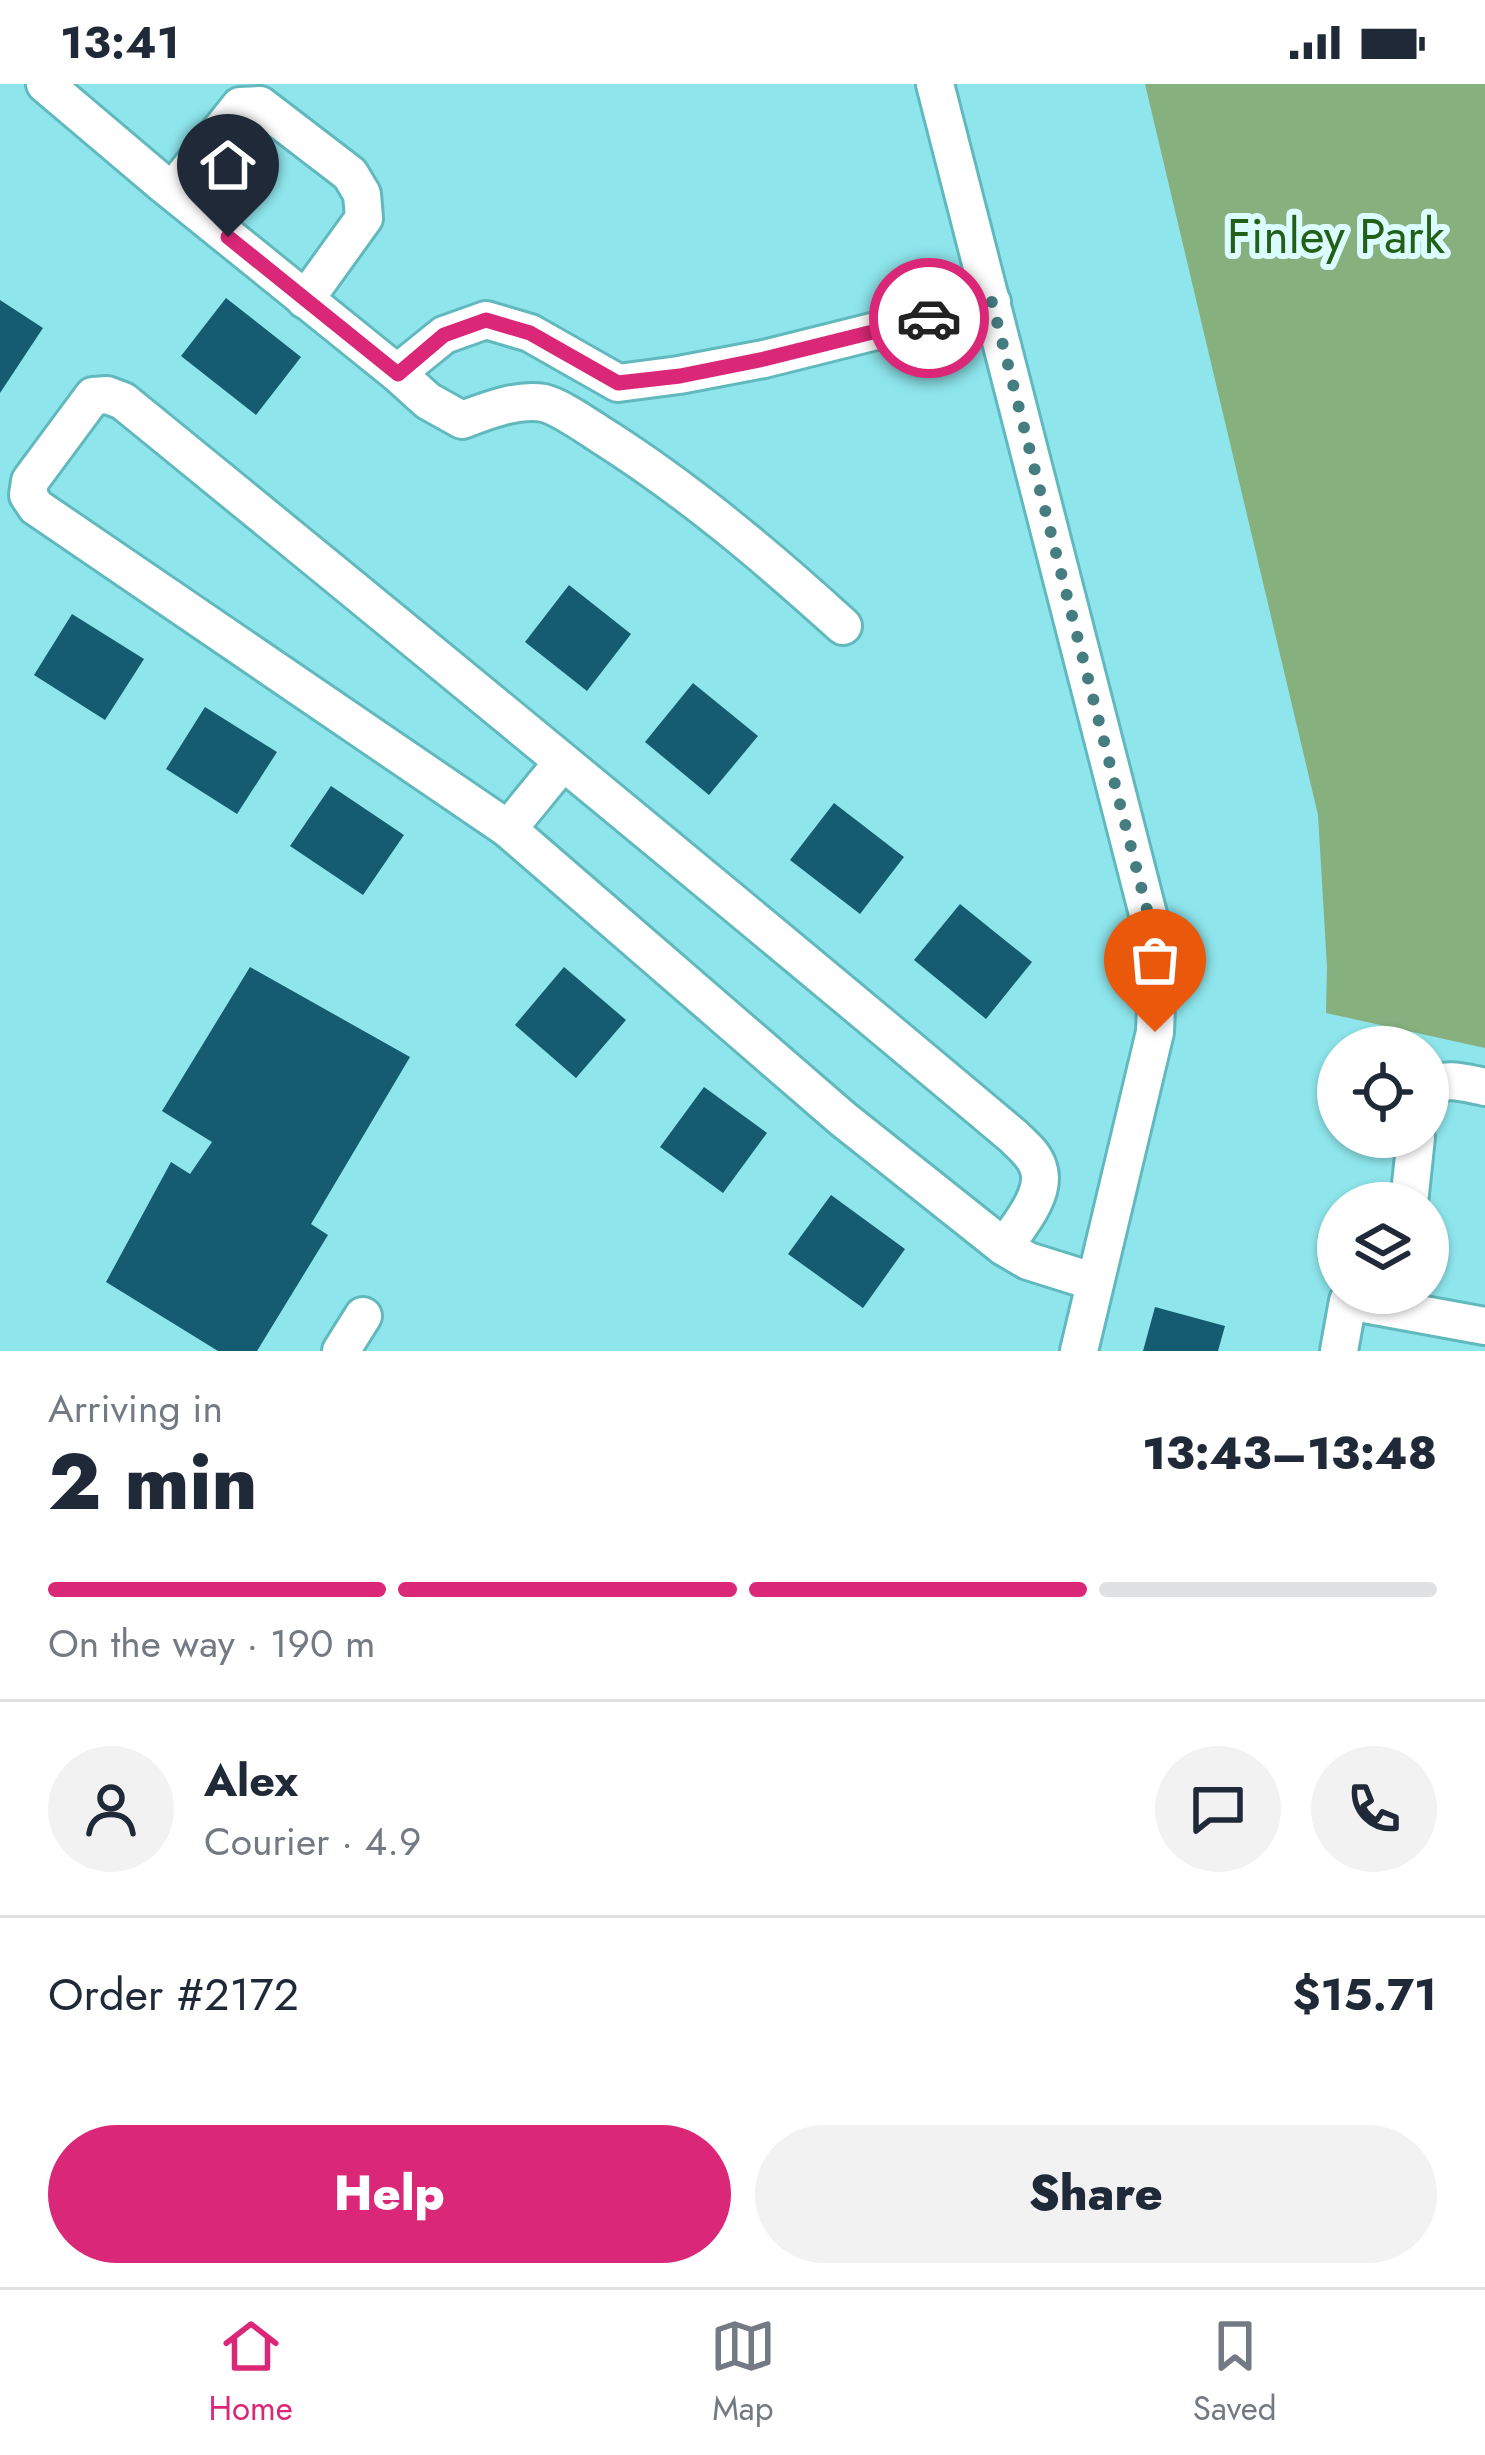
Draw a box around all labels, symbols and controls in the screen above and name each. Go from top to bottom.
text: 13:41 [60,10,180,75]
pin [177,114,279,237]
icon: home [195,132,261,198]
park label: Finley Park [1227,202,1446,271]
courier [869,258,989,378]
icon: car [896,285,962,351]
pin [1104,909,1206,1032]
icon: bag [1122,927,1188,993]
map controls [1317,1026,1449,1314]
button: locate [1317,1026,1449,1158]
button: layers [1317,1182,1449,1314]
text: Arriving in [48,1380,223,1437]
text: 13:43–13:48 [1142,1421,1437,1486]
text: 2 min [48,1426,257,1538]
text: On the way · 190 m [48,1615,375,1672]
button: person [48,1746,174,1872]
button: chat [1155,1746,1281,1872]
button: phone [1311,1746,1437,1872]
text: Alex [204,1748,298,1813]
text: Courier · 4.9 [204,1813,421,1870]
text: Order #2172 [48,1962,299,2027]
text: $15.71 [1293,1962,1437,2027]
button: Help [48,2125,731,2263]
button: Share [755,2125,1437,2263]
tab: Home [209,2313,293,2432]
tab: Map [710,2313,776,2432]
tab: Saved [1193,2313,1276,2432]

